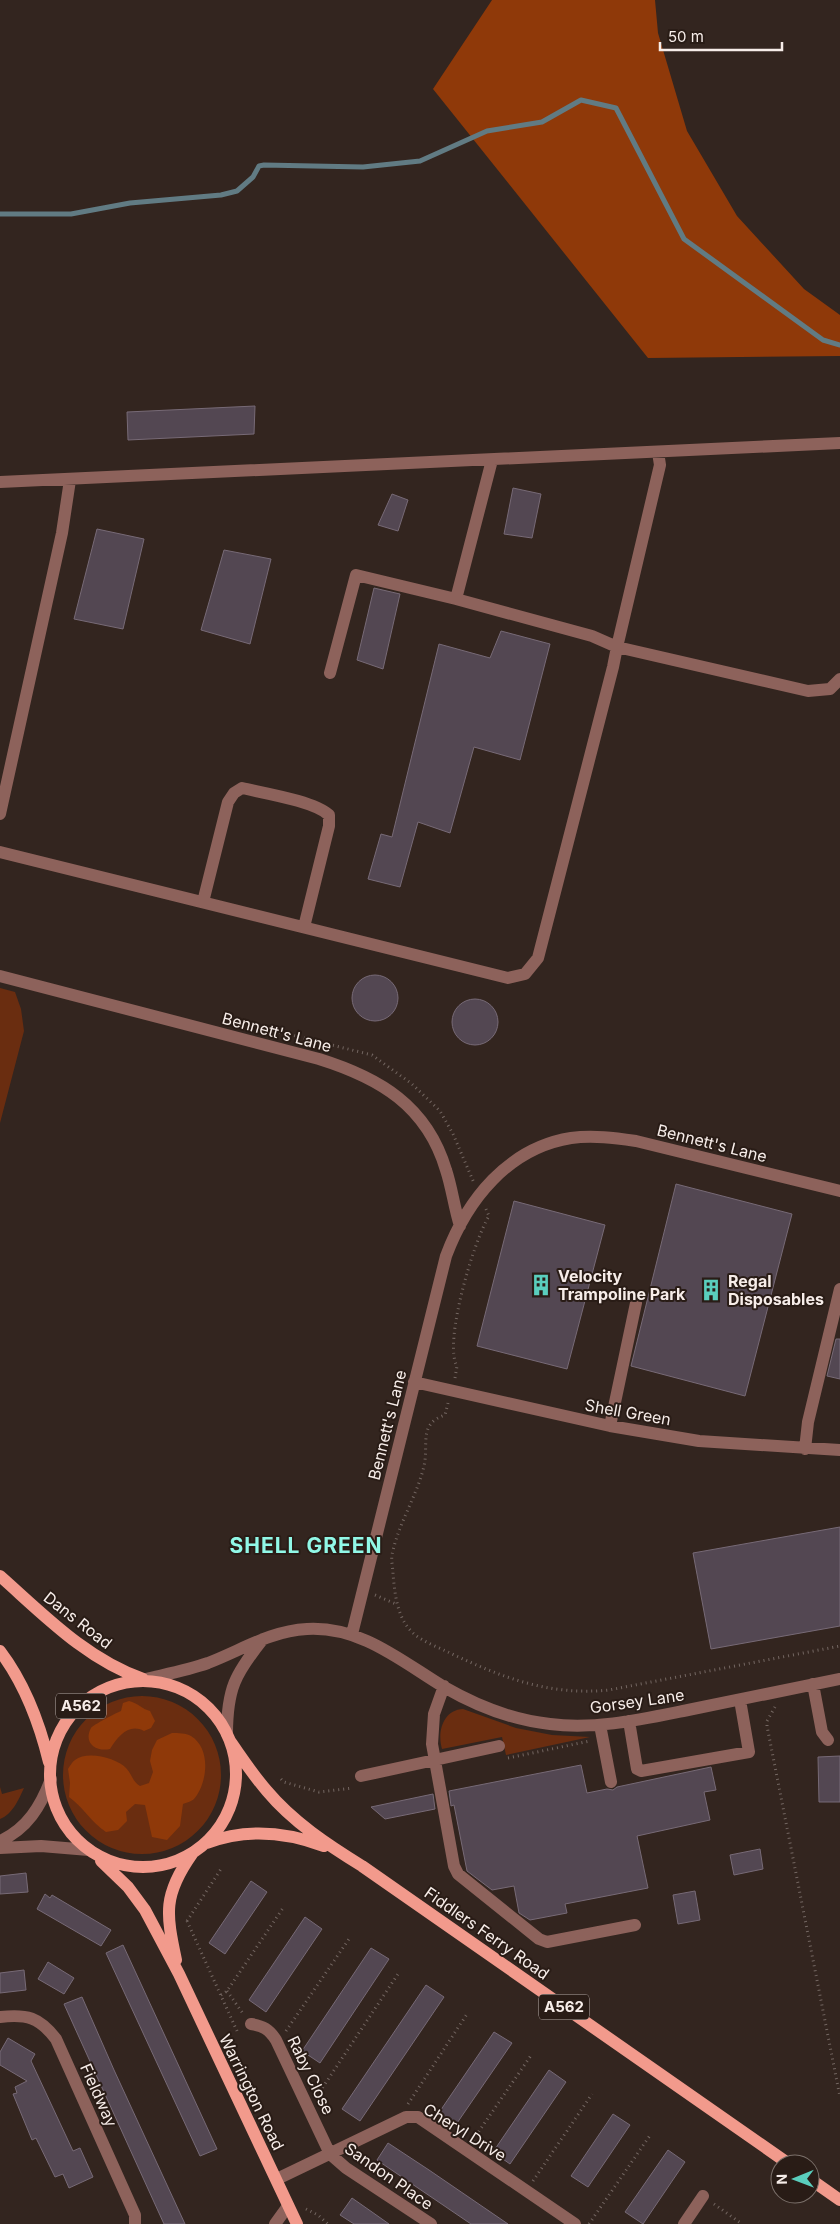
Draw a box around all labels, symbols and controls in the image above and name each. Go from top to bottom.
scale bar [660,20,782,52]
text: 50 m [668,27,704,46]
street label: Bennett's Lane [220,1008,334,1056]
street label: Bennett's Lane [655,1120,769,1166]
place label: Velocity Trampoline Park [558,1266,686,1304]
place label: Regal Disposables [728,1271,824,1309]
building icon: Velocity Trampoline Park [528,1272,554,1298]
building icon: Regal Disposables [698,1277,724,1303]
street label: Bennett's Lane [364,1368,410,1482]
street label: Shell Green [583,1395,673,1429]
district label: SHELL GREEN [230,1533,383,1558]
street label: Dans Road [40,1587,116,1653]
street label: Gorsey Lane [588,1684,686,1718]
road number: A562 [56,1694,106,1718]
street label: Fiddlers Ferry Road [421,1882,553,1984]
road number: A562 [539,1994,589,2020]
street label: Warrington Road [215,2031,289,2153]
street label: Raby Close [283,2032,339,2118]
street label: Fieldway [76,2060,122,2130]
street label: Cheryl Drive [420,2099,510,2165]
street label: Sandon Place [341,2138,437,2214]
north arrow [770,2154,820,2204]
text: N [773,2174,790,2185]

